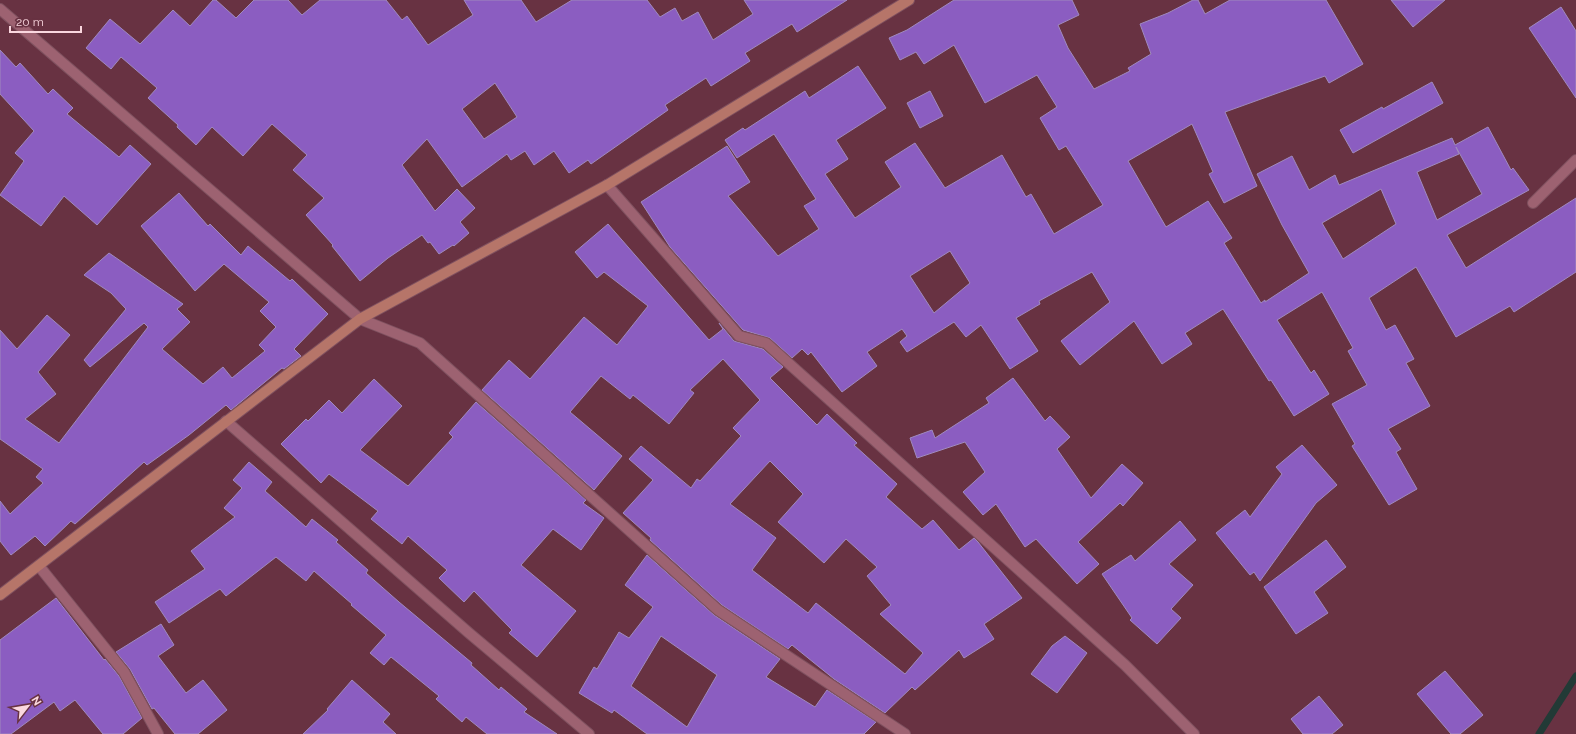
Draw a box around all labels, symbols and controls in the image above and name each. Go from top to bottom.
scale bar [10,8,81,34]
text: 20 m [16,15,44,29]
north arrow [8,686,48,726]
text: N [28,694,44,708]

